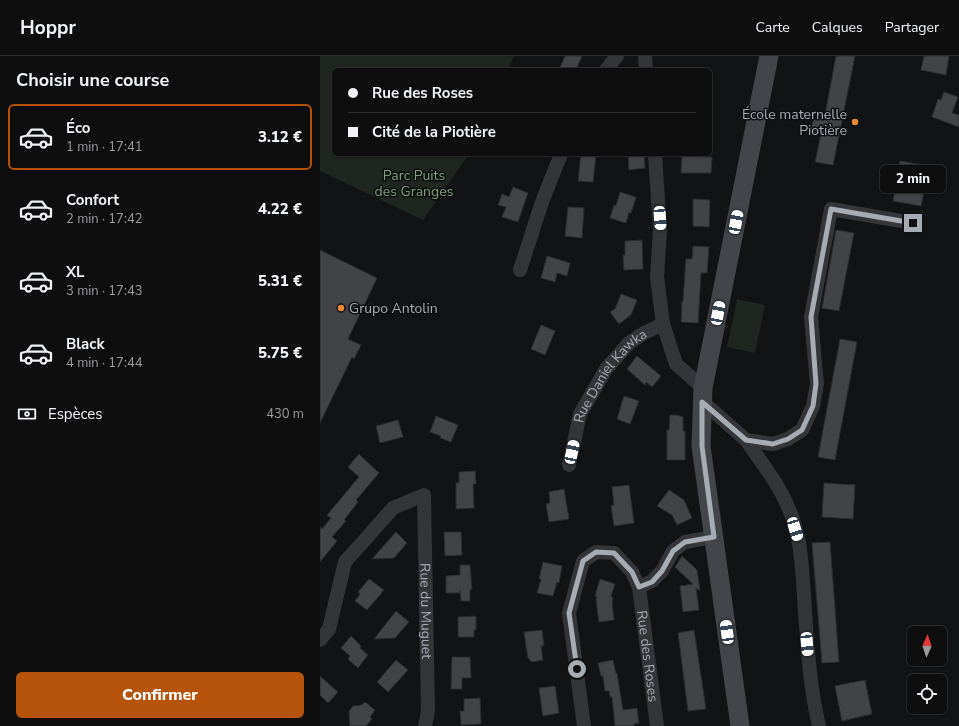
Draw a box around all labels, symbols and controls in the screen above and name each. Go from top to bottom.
text: Hoppr [20,15,76,41]
text: Carte [756,18,790,37]
text: Calques [812,18,863,37]
text: Partager [885,18,939,37]
text: Choisir une course [16,68,169,92]
text: Rue des Roses [372,83,473,103]
place label: École maternelle Piotière [742,105,847,140]
marker: École maternelle Piotière [850,117,860,127]
text: Éco [66,118,90,138]
icon: car [18,119,54,155]
text: Cité de la Piotière [372,122,496,142]
text: 3.12 € [258,127,302,147]
text: 1 min · 17:41 [66,138,142,156]
callout: 2 min [880,165,946,193]
park label: Parc Puits des Granges [375,166,454,201]
text: 2 min [896,170,930,188]
text: Confort [66,190,119,210]
icon: car [18,191,54,227]
text: 4.22 € [258,199,302,219]
car [653,206,667,230]
car [728,209,744,235]
text: 2 min · 17:42 [66,210,142,228]
route end [904,214,922,232]
text: XL [66,262,85,282]
icon: car [18,263,54,299]
text: 5.31 € [258,271,302,291]
text: 3 min · 17:43 [66,282,142,300]
place label: Grupo Antolin [349,299,438,318]
car [710,300,726,326]
marker: Grupo Antolin [336,303,346,313]
street label: Rue Daniel Kawka [569,324,651,424]
text: Black [66,334,104,354]
icon: car [18,335,54,371]
text: 5.75 € [258,343,302,363]
text: 4 min · 17:44 [66,354,142,372]
icon: cash [16,403,38,425]
text: Espèces [48,404,103,424]
text: 430 m [266,405,304,423]
car [564,439,580,465]
car [786,516,804,542]
street label: Rue du Muguet [416,563,437,659]
street label: Rue des Roses [633,609,663,703]
car [719,619,735,645]
north arrow [907,626,947,666]
map controls [907,626,947,714]
car [800,632,814,656]
route start [568,660,586,678]
button: Confirmer [16,672,304,718]
button: locate [907,674,947,714]

